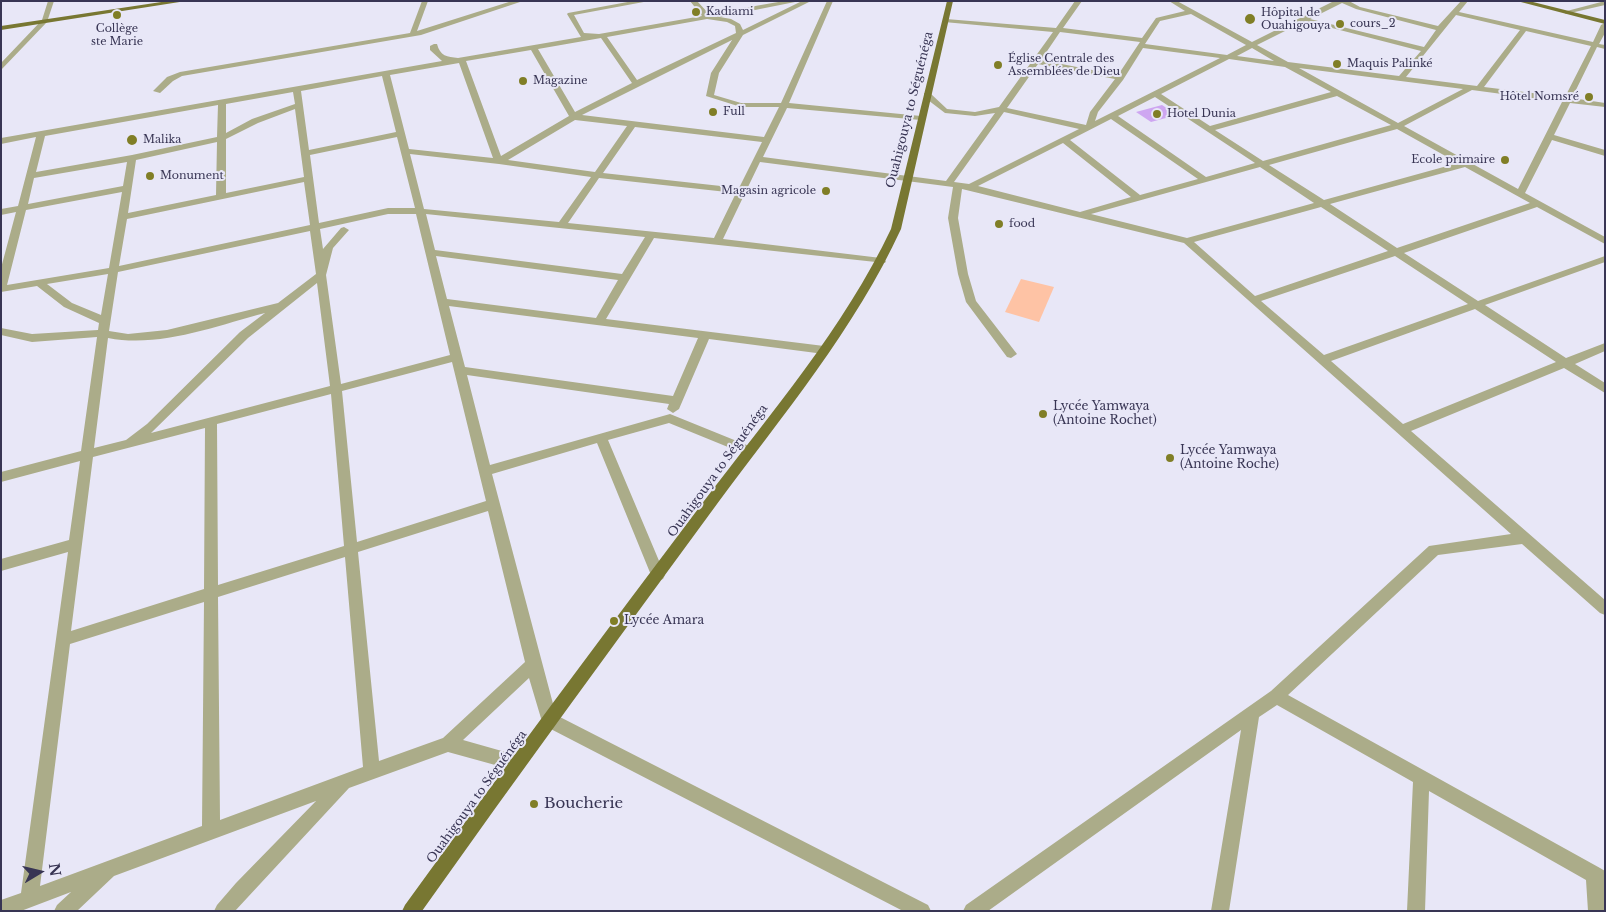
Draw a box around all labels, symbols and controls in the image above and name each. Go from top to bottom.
place label: Kadiami [706,5,753,19]
marker: Kadiami [690,6,702,18]
place label: Hôpital de Ouahigouya [1261,6,1330,32]
marker: Collège ste Marie [111,9,123,21]
marker: Hôpital de Ouahigouya [1243,12,1257,26]
place label: cours_2 [1350,17,1395,31]
marker: cours_2 [1334,18,1346,30]
place label: Collège ste Marie [91,22,143,48]
street label: Ouahigouya to Séguénéga [884,30,936,190]
place label: Église Centrale des Assemblées de Dieu [1008,52,1120,78]
place label: Maquis Palinké [1347,57,1433,71]
marker: Maquis Palinké [1331,58,1343,70]
marker: Église Centrale des Assemblées de Dieu [992,59,1004,71]
place label: Magazine [533,74,588,88]
marker: Magazine [517,75,529,87]
place label: Hôtel Nomsré [1500,90,1579,104]
marker: Hôtel Nomsré [1583,91,1595,103]
place label: Full [723,105,745,119]
marker: Full [707,106,719,118]
place label: Hotel Dunia [1167,107,1236,121]
marker: Hotel Dunia [1151,108,1163,120]
marker: Malika [125,133,139,147]
place label: Malika [143,133,181,147]
place label: Ecole primaire [1411,153,1495,167]
marker: Ecole primaire [1499,154,1511,166]
place label: Monument [160,169,224,183]
marker: Monument [144,170,156,182]
place label: Magasin agricole [721,184,816,198]
marker: Magasin agricole [820,185,832,197]
place label: food [1009,217,1035,231]
marker: food [993,218,1005,230]
place label: Lycée Yamwaya (Antoine Rochet) [1053,400,1157,428]
street label: Ouahigouya to Séguénéga [665,402,771,540]
marker: Lycée Yamwaya (Antoine Rochet) [1037,408,1049,420]
place label: Lycée Yamwaya (Antoine Roche) [1180,444,1279,472]
marker: Lycée Yamwaya (Antoine Roche) [1164,452,1176,464]
place label: Lycée Amara [624,614,704,628]
marker: Lycée Amara [608,615,620,627]
street label: Ouahigouya to Séguénéga [424,728,530,866]
place label: Boucherie [544,795,623,813]
marker: Boucherie [528,798,540,810]
north arrow [15,847,65,897]
text: N [45,862,65,878]

